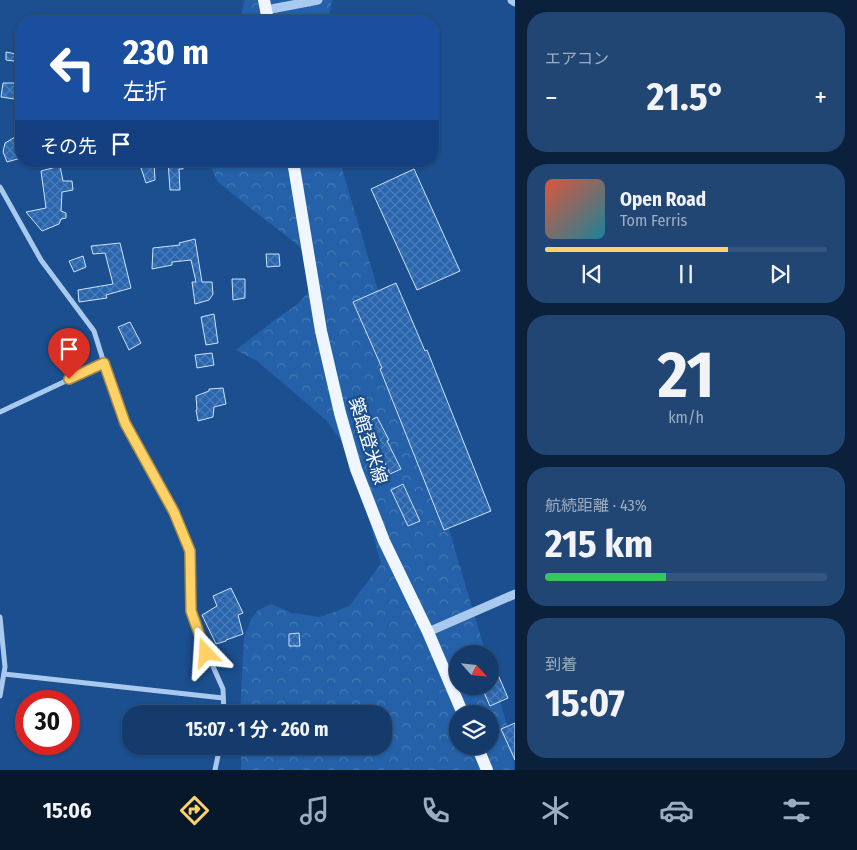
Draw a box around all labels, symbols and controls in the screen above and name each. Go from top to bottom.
text: 230 m [123,31,209,73]
icon: left [40,35,105,100]
text: エアコン [545,49,609,68]
text: 21.5° [647,74,725,120]
text: 左折 [123,78,167,105]
text: − [545,81,558,114]
text: + [814,81,827,114]
icon: arrive [107,130,135,158]
text: その先 [40,135,97,158]
text: Open Road [620,188,706,211]
text: Tom Ferris [620,211,687,230]
icon: previous [578,260,606,288]
icon: pause [672,260,700,288]
icon: next [766,260,794,288]
pin [48,328,90,379]
icon: arrive [55,335,83,363]
text: 21 [658,336,714,414]
street label: 築館登米線 [344,395,392,487]
text: km/h [668,408,704,427]
text: 航続距離 · 43% [545,496,647,515]
text: 215 km [545,521,653,567]
position arrow [179,626,231,678]
north arrow [449,645,499,695]
map controls [449,645,499,755]
text: 到着 [545,655,577,674]
text: 15:07 [545,680,625,726]
speed limit sign: 30 [15,690,80,755]
button: layers [449,705,499,755]
text: 15:07 · 1 分 · 260 m [186,718,328,741]
icon: directions [177,793,212,828]
icon: music [297,793,332,828]
icon: phone [418,793,453,828]
icon: climate [538,793,573,828]
icon: car [659,793,694,828]
icon: filters [779,793,814,828]
text: 15:06 [43,797,91,824]

